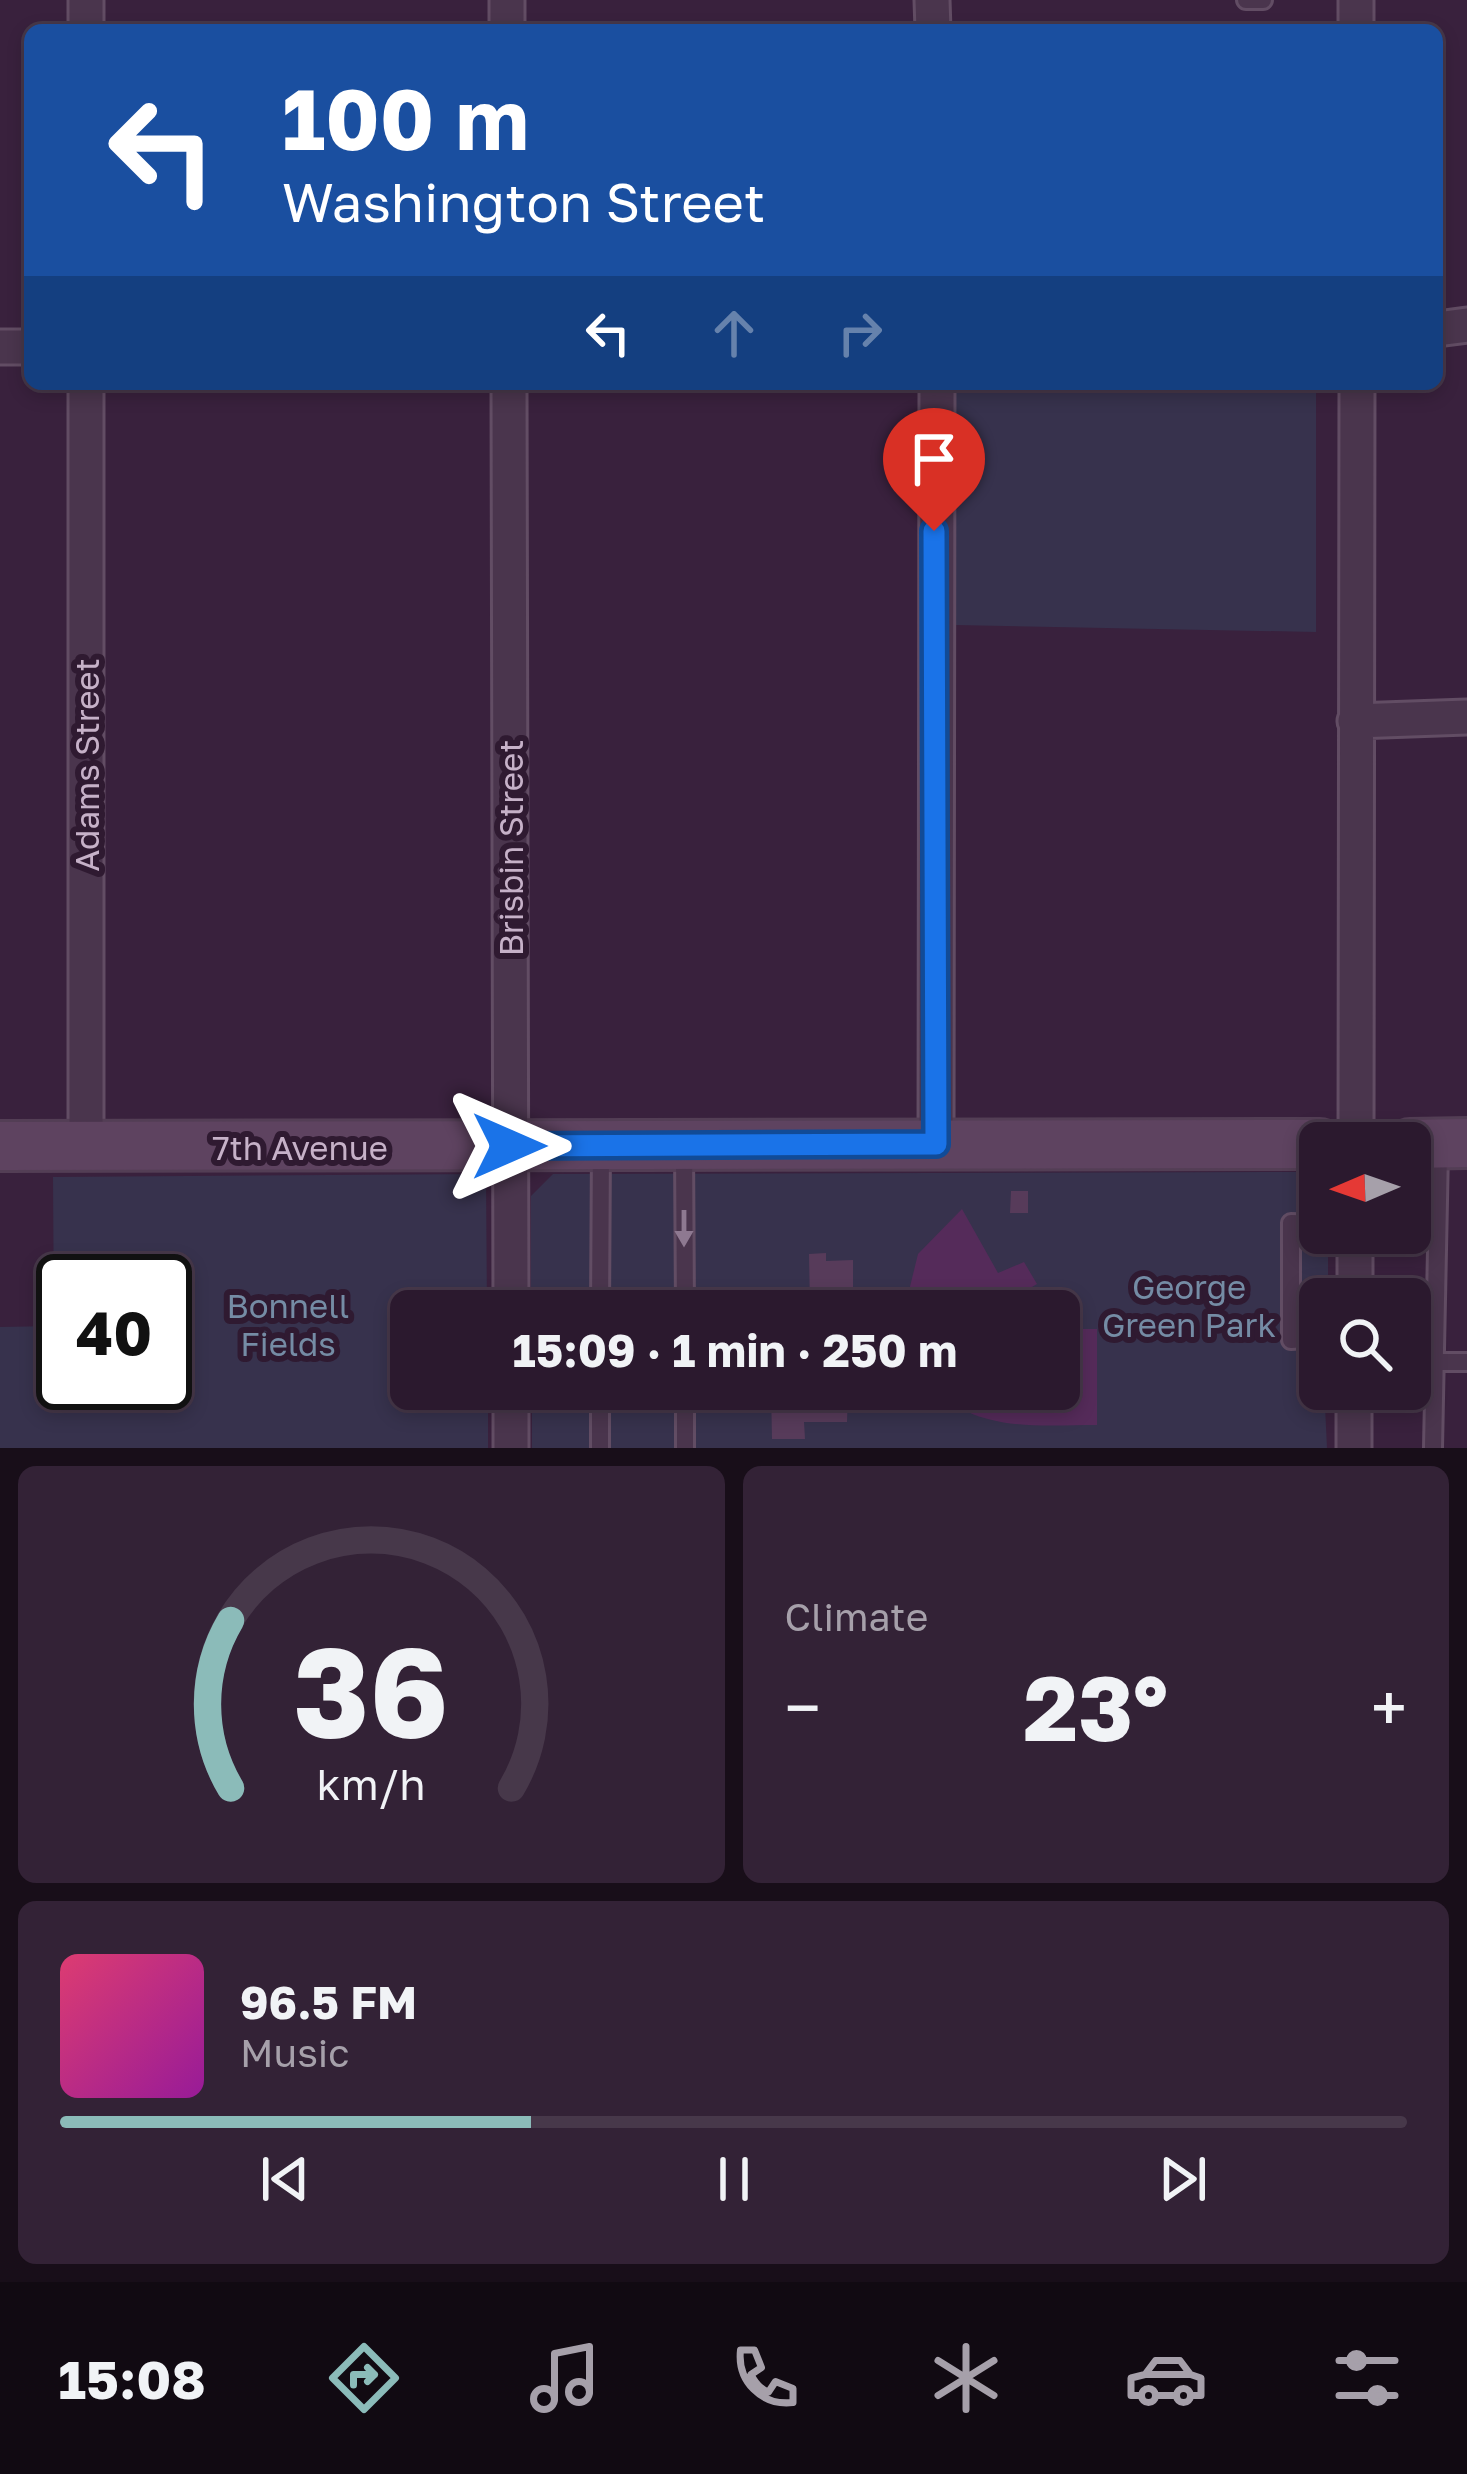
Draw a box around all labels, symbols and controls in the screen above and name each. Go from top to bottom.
text: 100 m [282,68,529,168]
icon: left [84,72,240,228]
text: Washington Street [282,169,765,234]
icon: left [575,300,641,366]
icon: ahead [701,300,767,366]
icon: right [827,300,893,366]
pin [883,408,985,531]
icon: arrive [901,426,967,492]
street label: Adams Street [67,658,106,872]
street label: Brisbin Street [491,740,530,956]
position arrow [446,1083,572,1209]
north arrow [1299,1122,1431,1254]
map controls [1299,1122,1431,1410]
street label: 7th Avenue [212,1128,388,1167]
one-way arrow [674,1210,694,1248]
speed limit sign: 40 [36,1254,192,1410]
park label: George Green Park [1102,1267,1276,1344]
button: search [1299,1278,1431,1410]
park label: Bonnell Fields [227,1286,349,1363]
text: 15:09 · 1 min · 250 m [513,1323,957,1377]
text: Climate [785,1593,928,1640]
text: 36 [294,1615,449,1764]
text: 23° [1023,1653,1168,1761]
text: − [785,1667,821,1747]
text: + [1371,1667,1407,1747]
text: km/h [317,1757,426,1808]
text: 96.5 FM [240,1975,417,2029]
text: Music [240,2029,350,2076]
icon: previous [252,2146,318,2212]
icon: pause [701,2146,767,2212]
icon: next [1150,2146,1216,2212]
icon: directions [322,2336,406,2420]
icon: music [523,2336,607,2420]
icon: phone [723,2336,807,2420]
icon: climate [924,2336,1008,2420]
icon: car [1124,2336,1208,2420]
icon: filters [1325,2336,1409,2420]
text: 15:08 [58,2346,206,2411]

